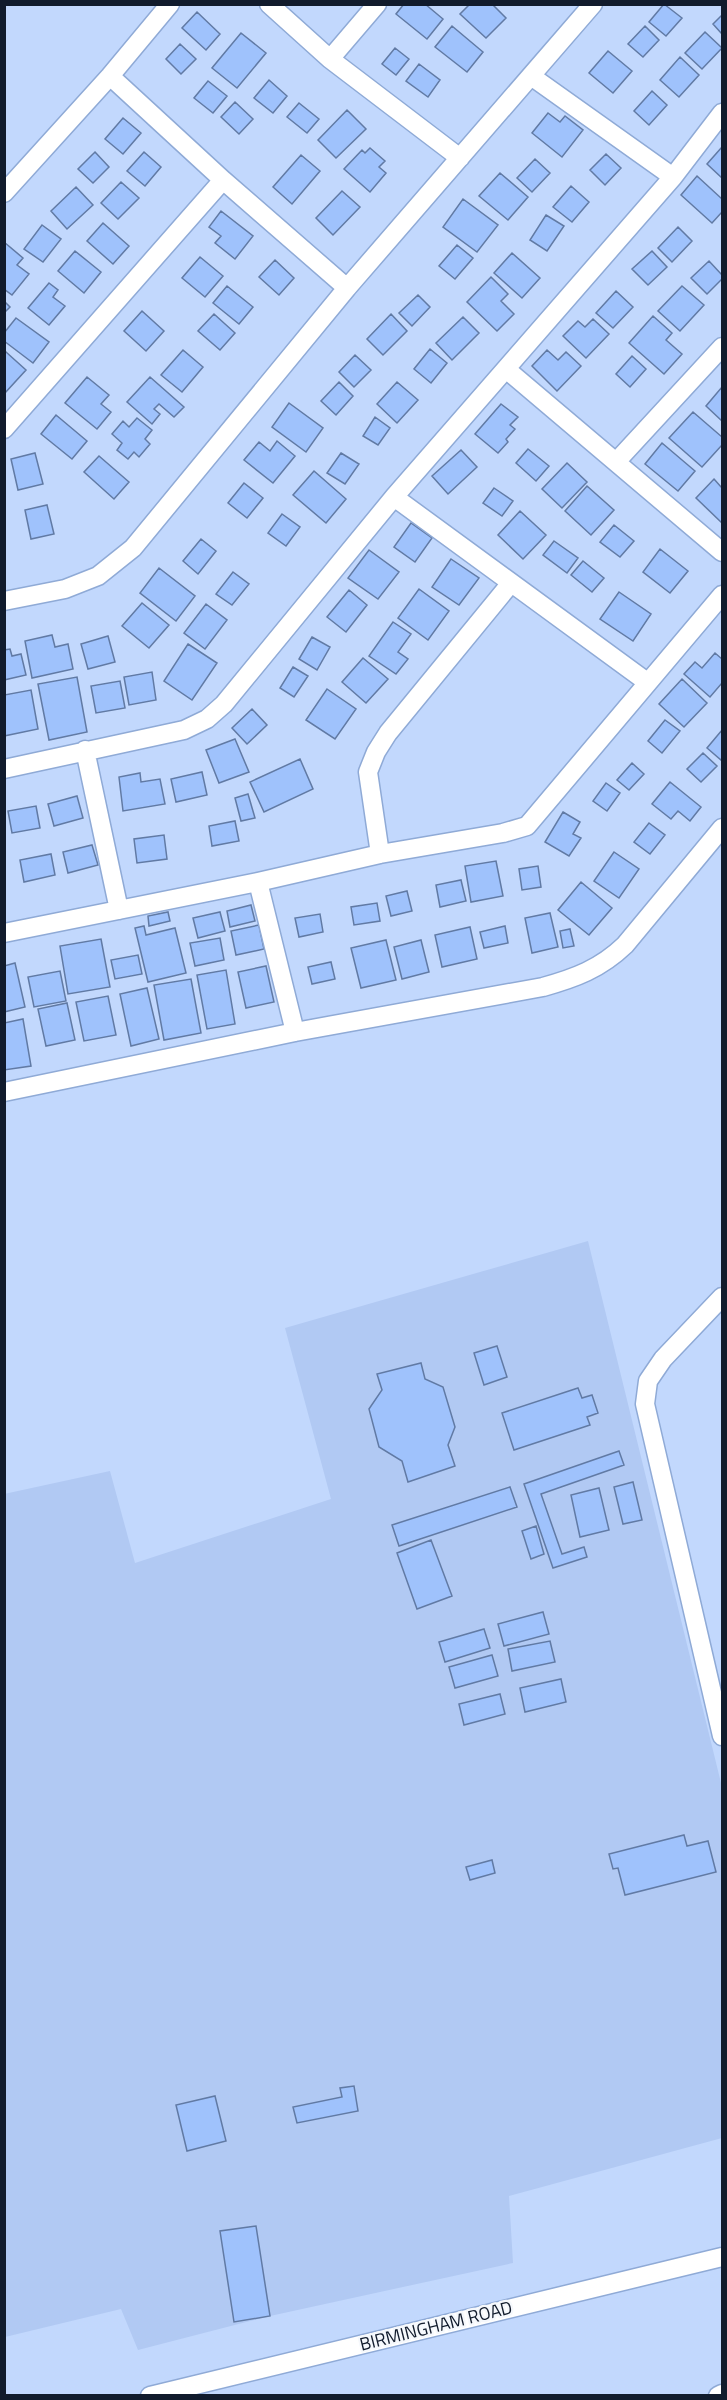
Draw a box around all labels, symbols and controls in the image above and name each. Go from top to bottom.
street label: BIRMINGHAM ROAD [357,2293,515,2358]

